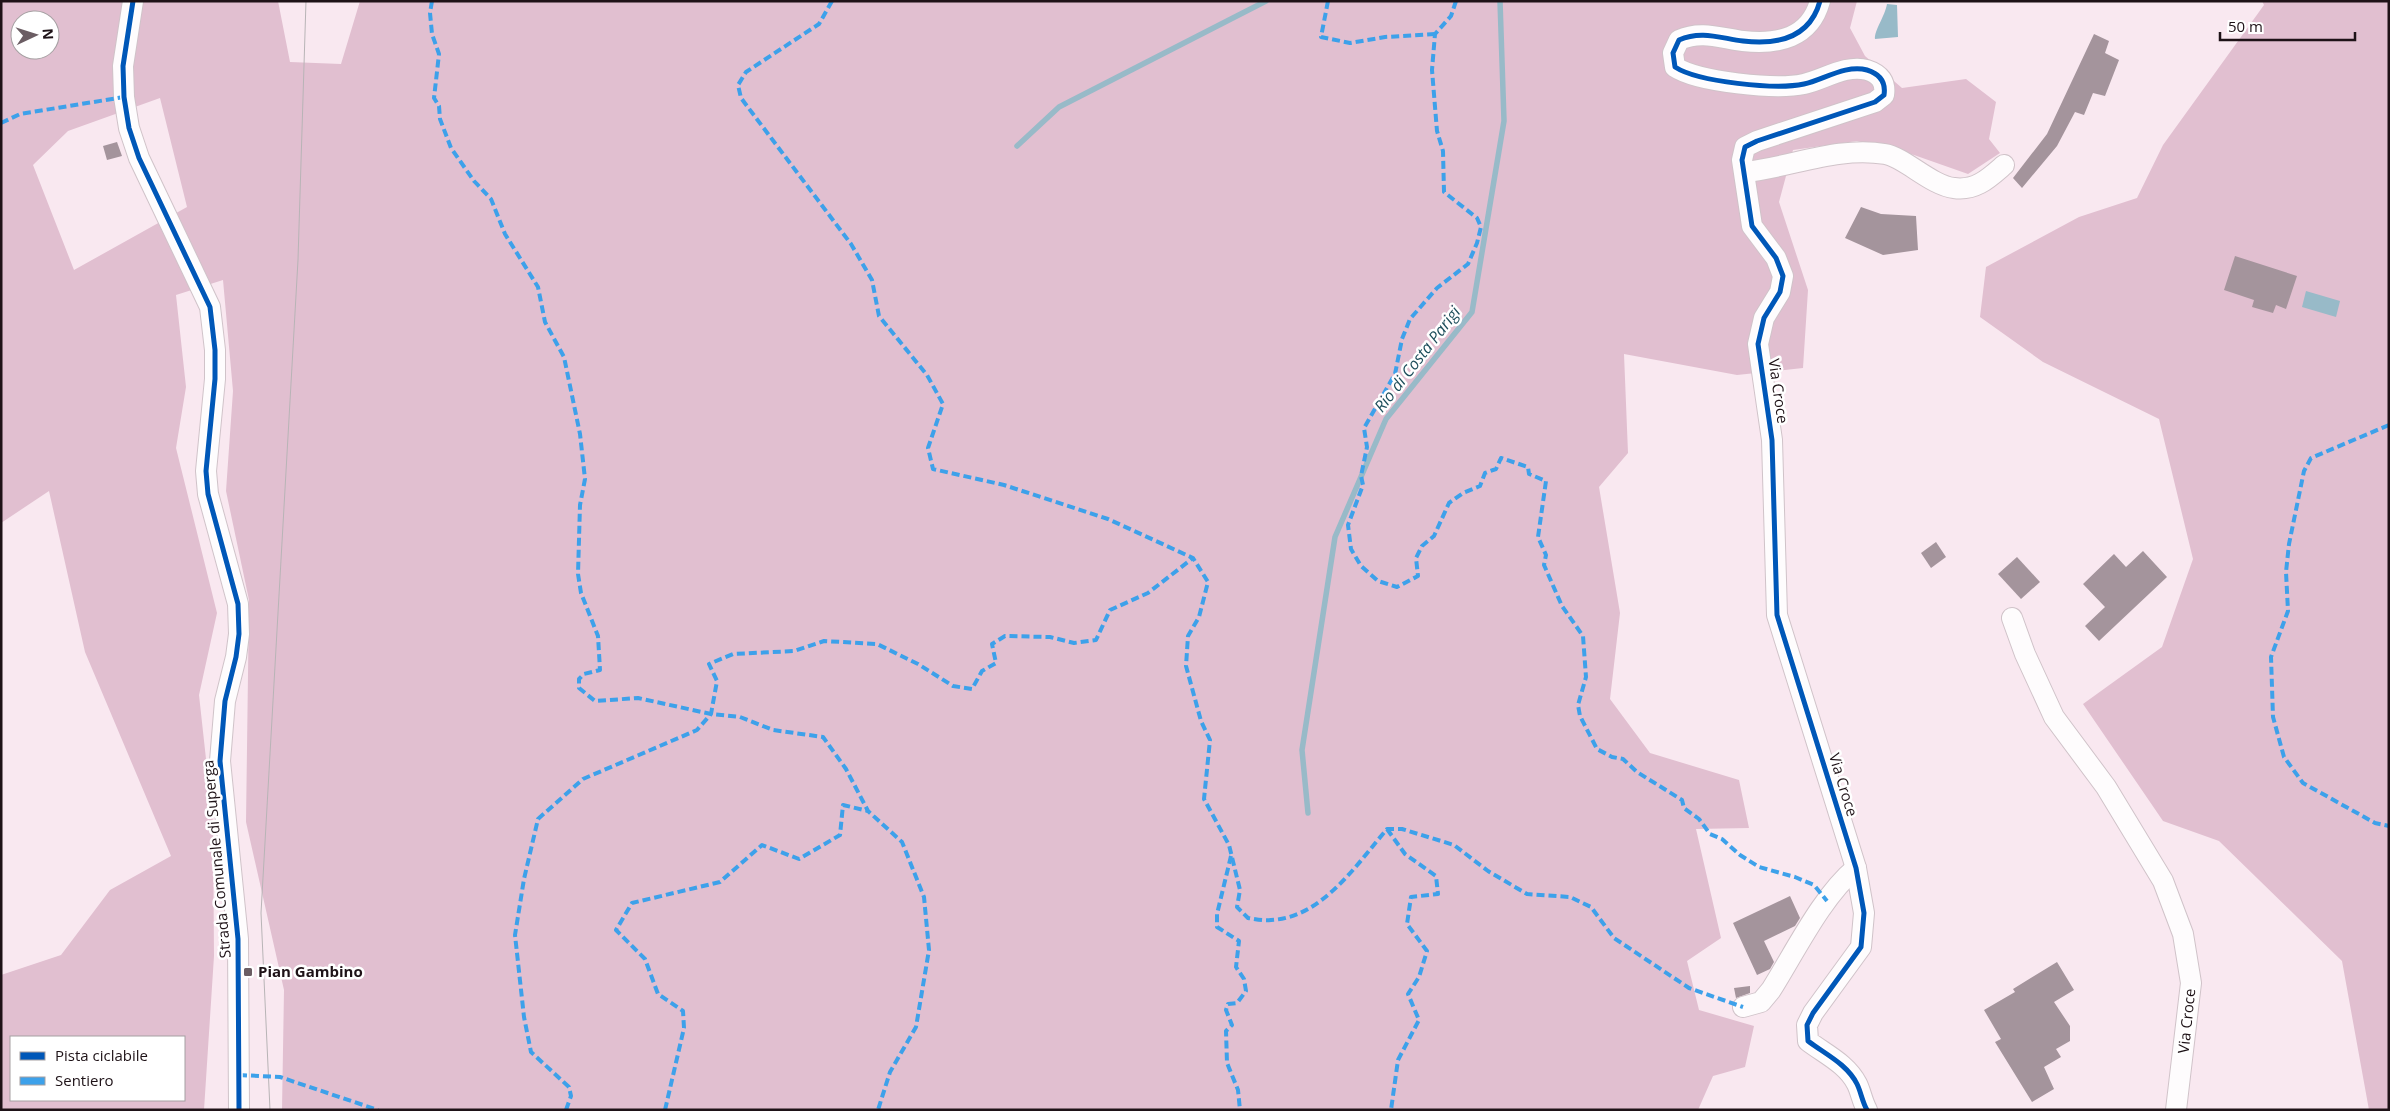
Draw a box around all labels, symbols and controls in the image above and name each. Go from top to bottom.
north arrow [10,10,60,60]
scale bar [2220,10,2355,42]
text: 50 m [2228,16,2263,36]
text: N [39,28,58,40]
water label: Rio di Costa Parigi [1369,301,1466,416]
street label: Via Croce [1765,357,1793,425]
street label: Via Croce [1825,751,1863,819]
street label: Strada Comunale di Superga [197,759,235,959]
place label: Pian Gambino [258,961,363,981]
marker: Pian Gambino [242,966,254,978]
street label: Via Croce [2173,987,2199,1054]
legend [10,1036,185,1101]
text: Pista ciclabile [55,1045,148,1065]
text: Sentiero [55,1070,114,1090]

